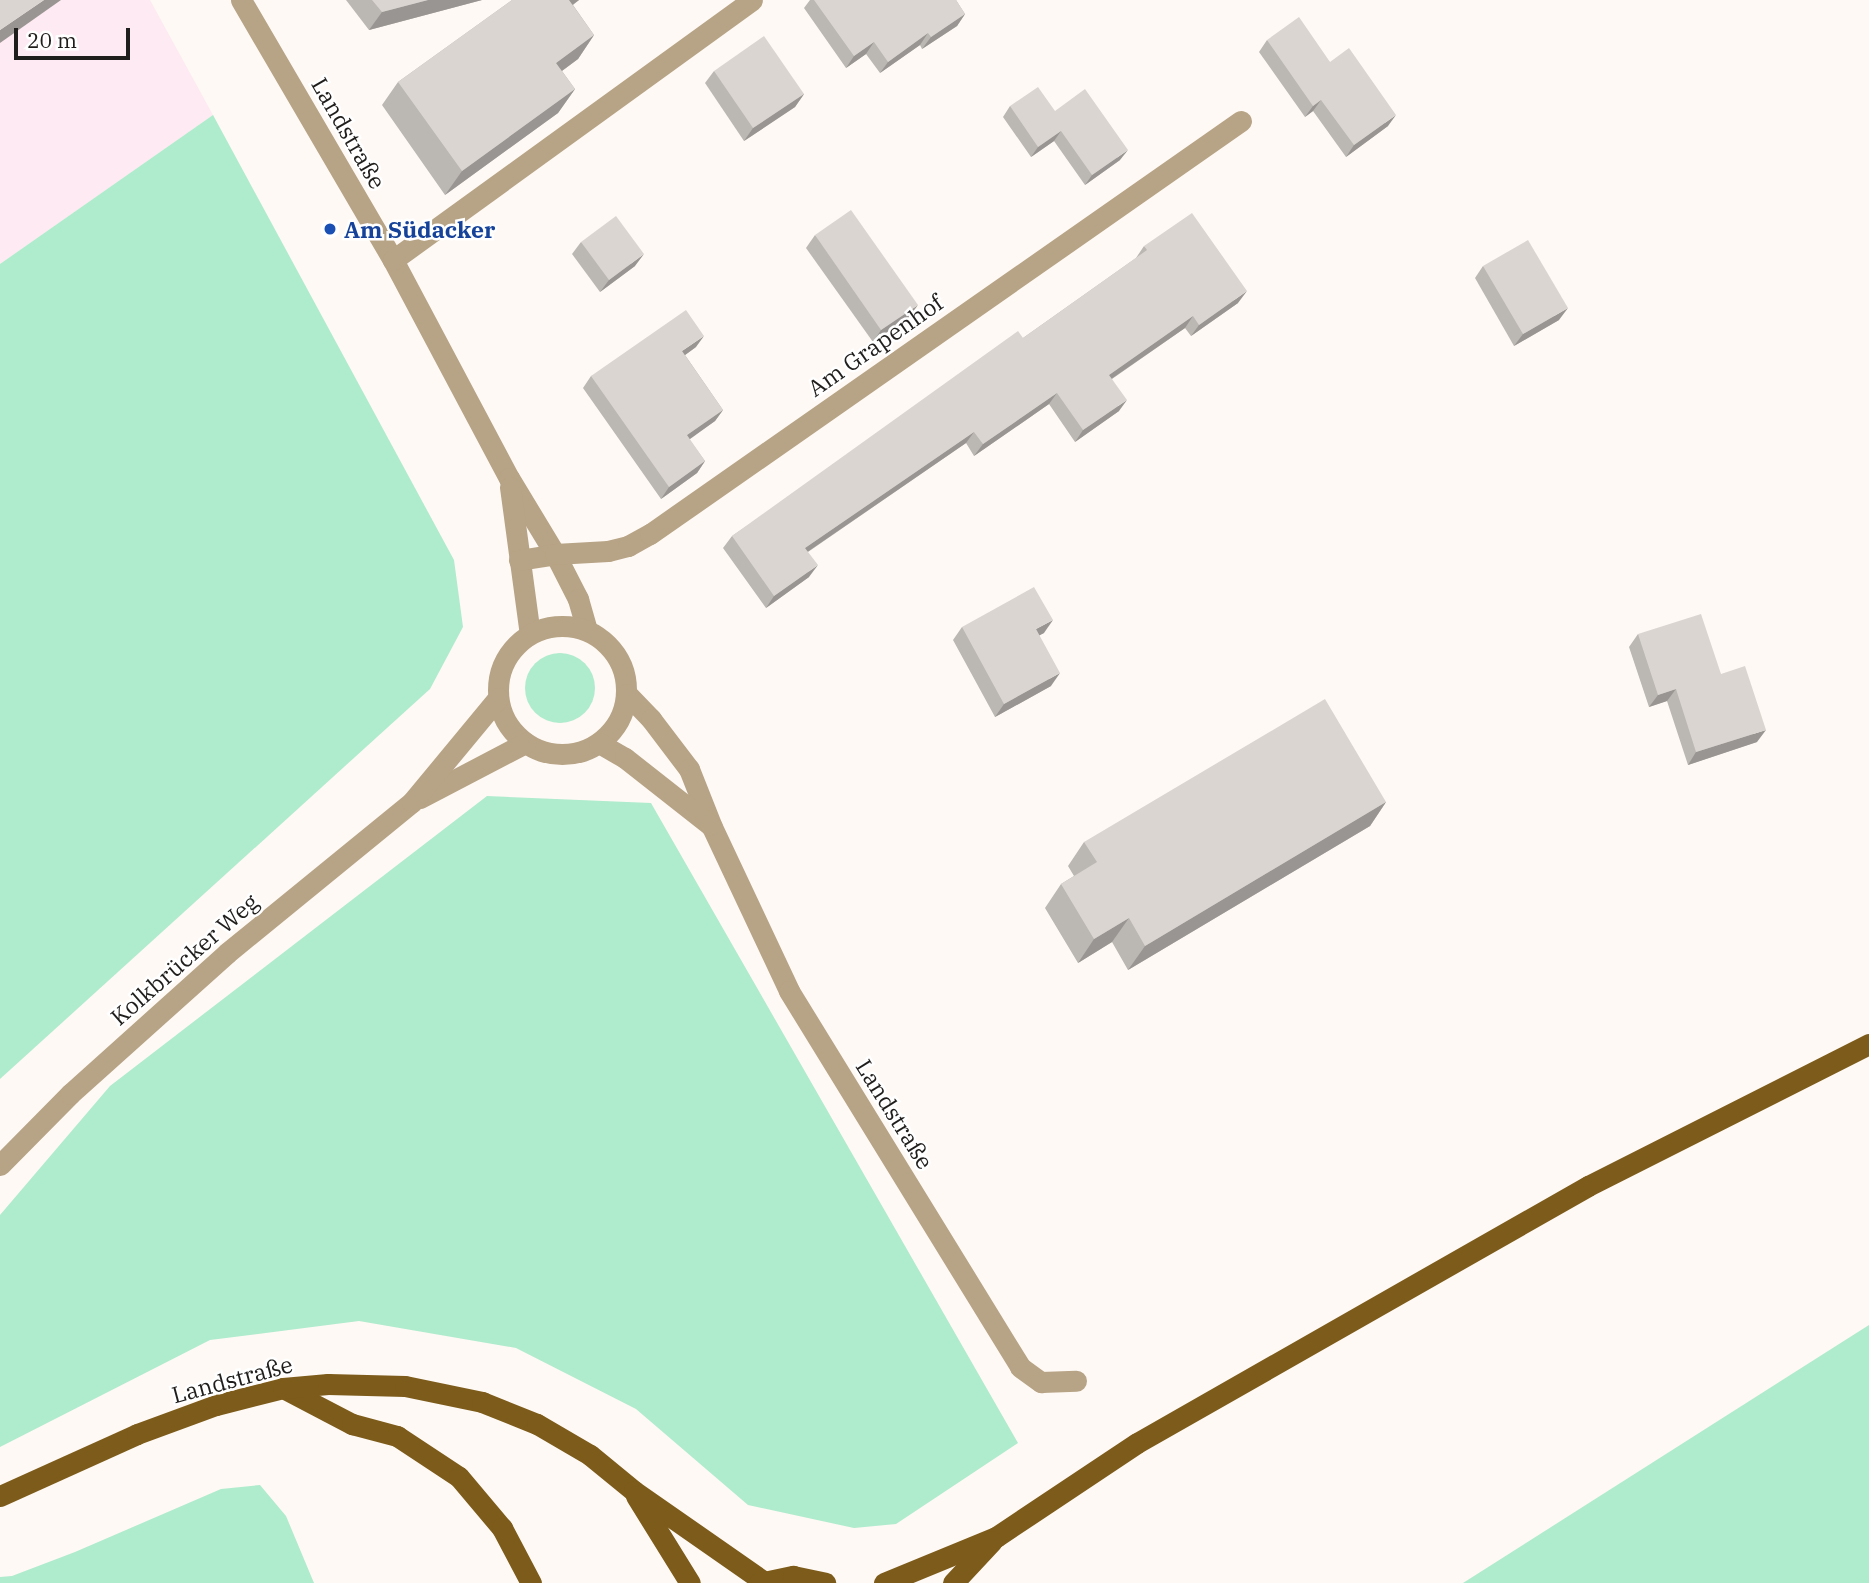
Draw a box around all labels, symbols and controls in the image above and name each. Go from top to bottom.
scale bar [18,14,133,58]
text: 20 m [27,26,77,54]
street label: Landstraße [306,72,392,194]
place label: Am Südacker [344,215,495,243]
marker: Am Südacker [322,221,338,237]
street label: Am Grapenhof [802,288,948,402]
street label: Kolkbrücker Weg [105,887,263,1031]
street label: Landstraße [850,1054,940,1174]
street label: Landstraße [169,1350,295,1408]

